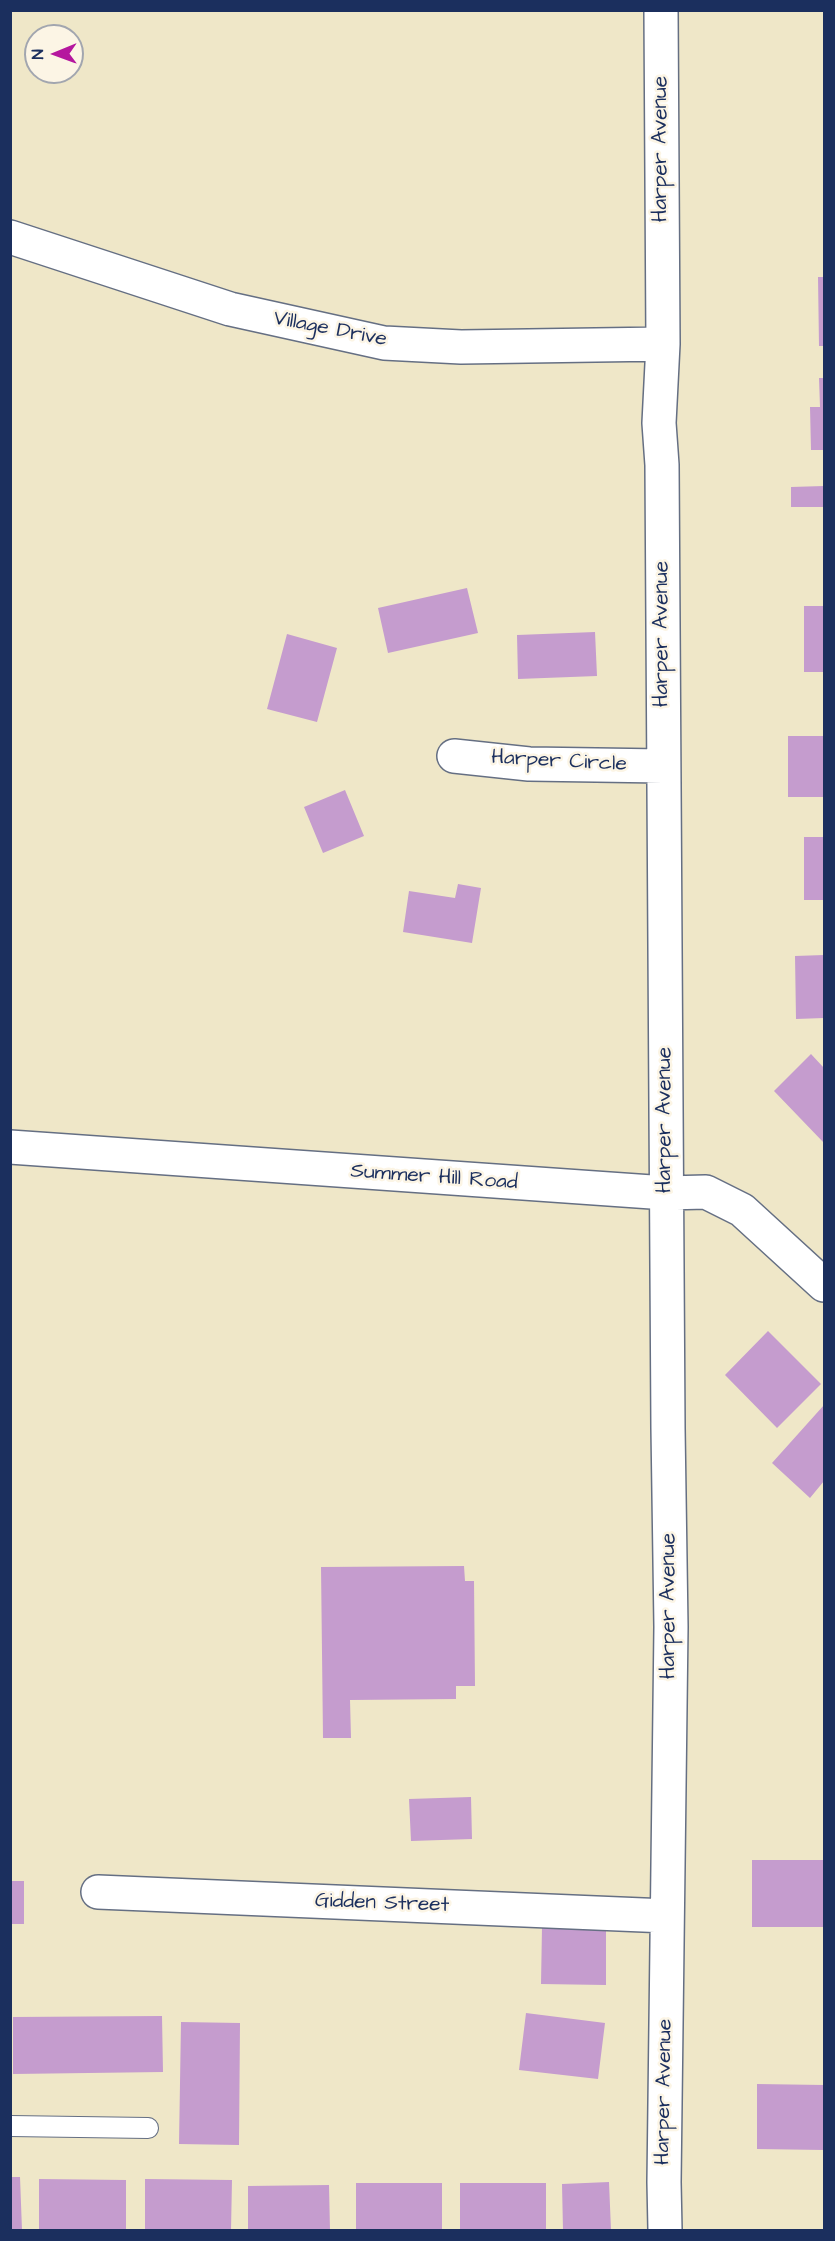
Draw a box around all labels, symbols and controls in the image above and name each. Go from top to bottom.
north arrow [24,24,84,84]
text: N [27,49,49,59]
street label: Harper Avenue [649,76,675,222]
street label: Village Drive [271,307,389,353]
street label: Harper Avenue [650,561,676,707]
street label: Harper Circle [491,746,627,778]
street label: Harper Avenue [653,1047,679,1193]
street label: Summer Hill Road [350,1160,518,1196]
street label: Harper Avenue [657,1533,683,1679]
street label: Gidden Street [314,1889,450,1919]
street label: Harper Avenue [651,2019,679,2165]

